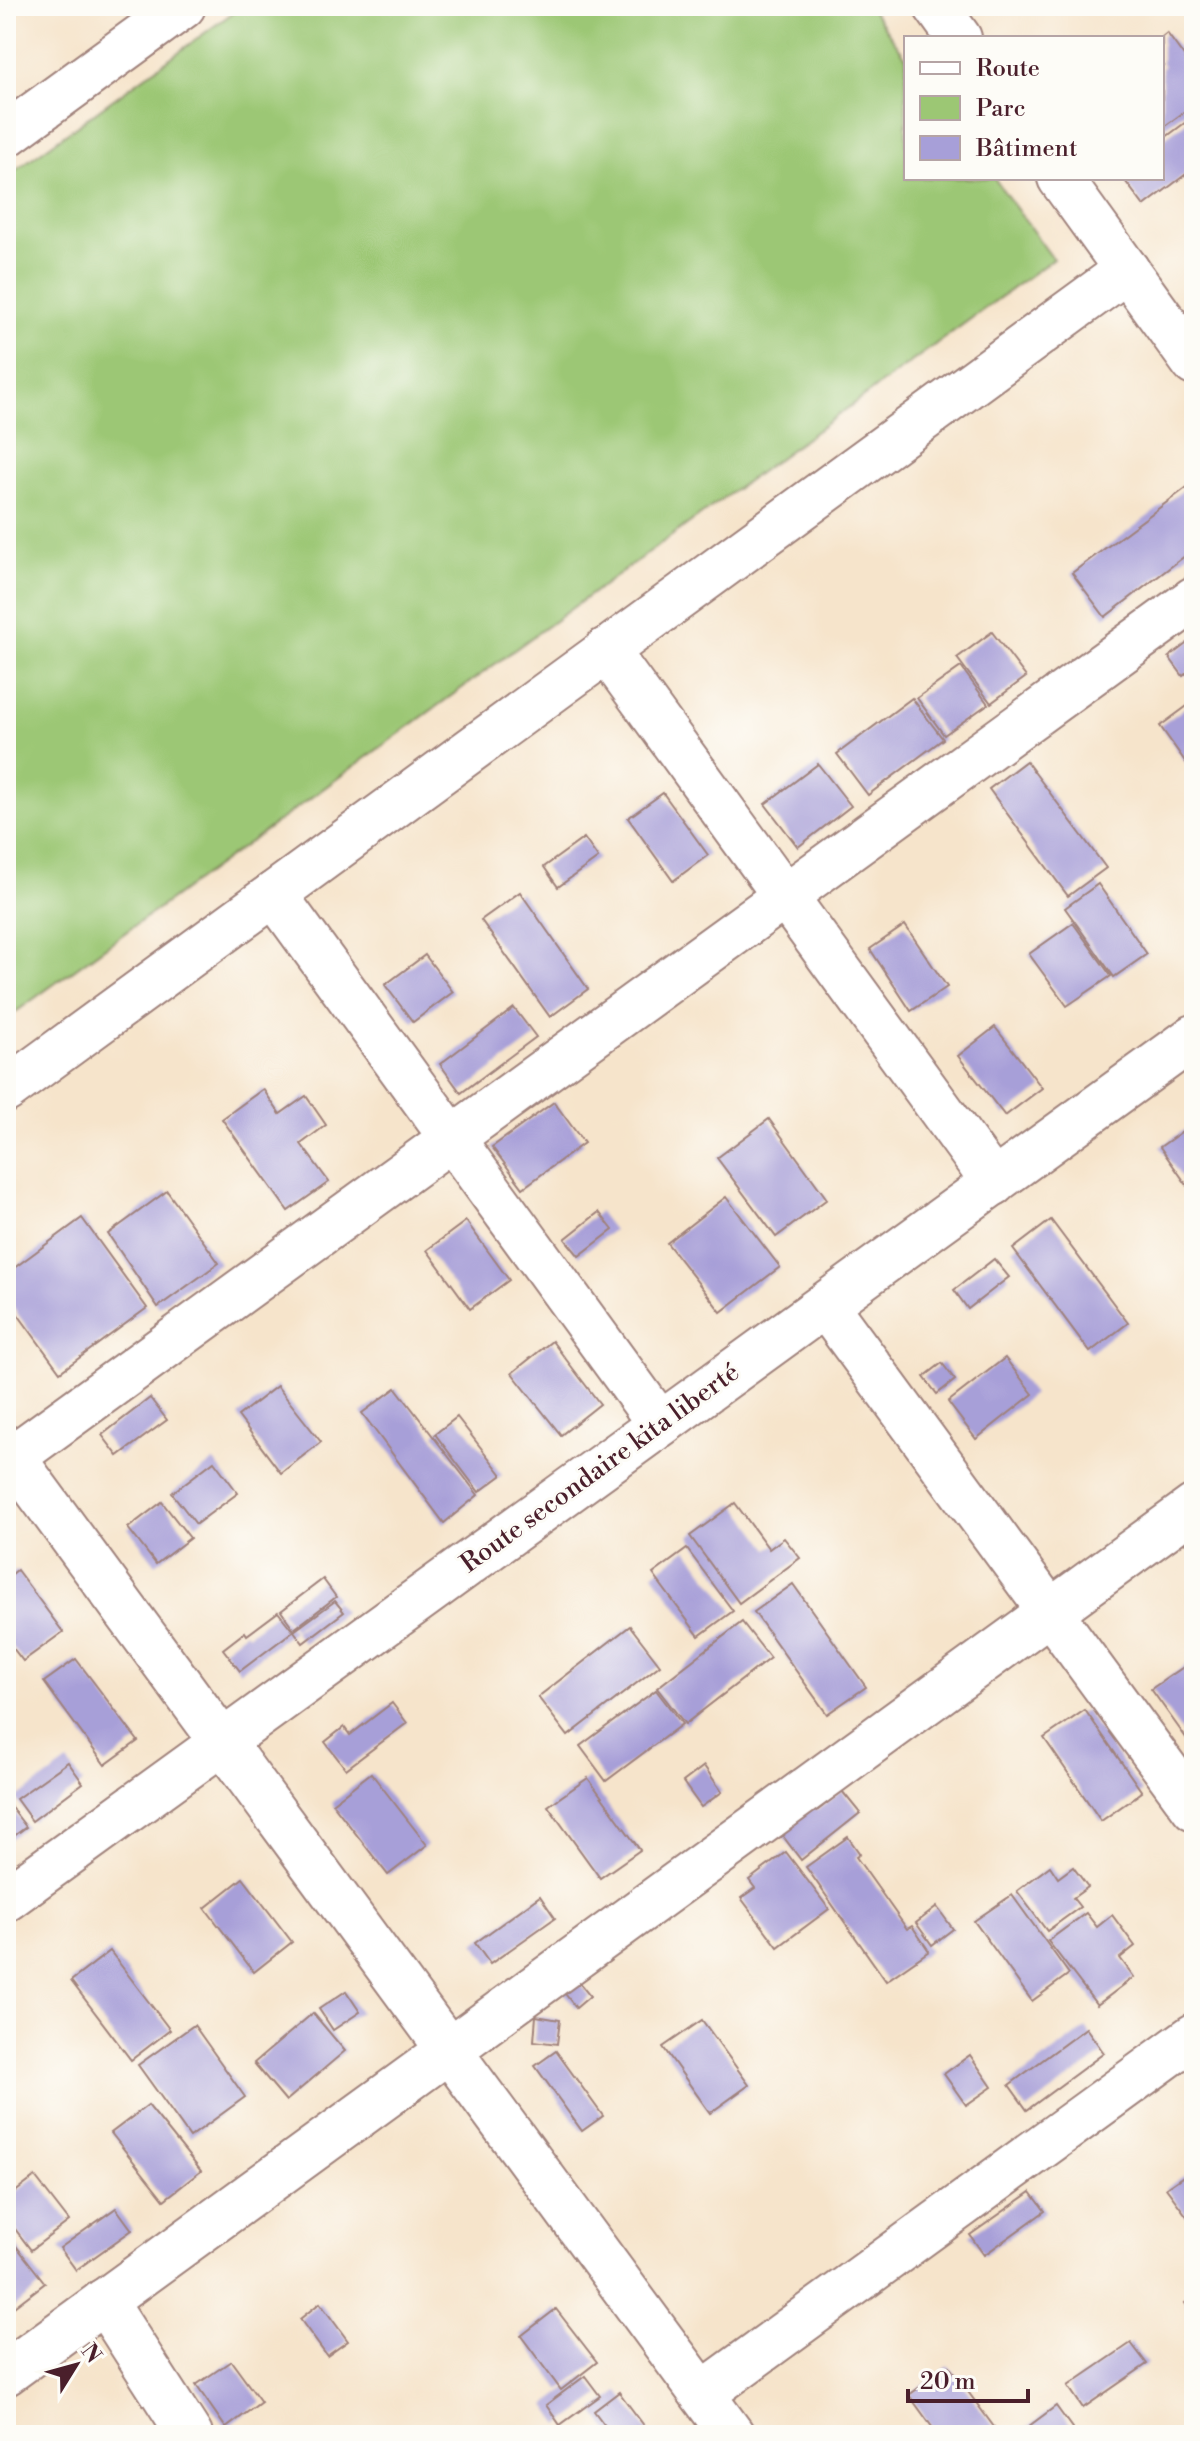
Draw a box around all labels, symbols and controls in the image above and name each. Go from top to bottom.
legend [904,36,1164,180]
text: Route [976,54,1040,84]
text: Parc [976,94,1026,124]
text: Bâtiment [975,134,1078,164]
street label: Route secondaire kita liberté [454,1356,746,1580]
north arrow [36,2325,116,2405]
text: N [75,2339,107,2369]
scale bar [908,2353,1028,2403]
text: 20 m [920,2367,976,2397]

